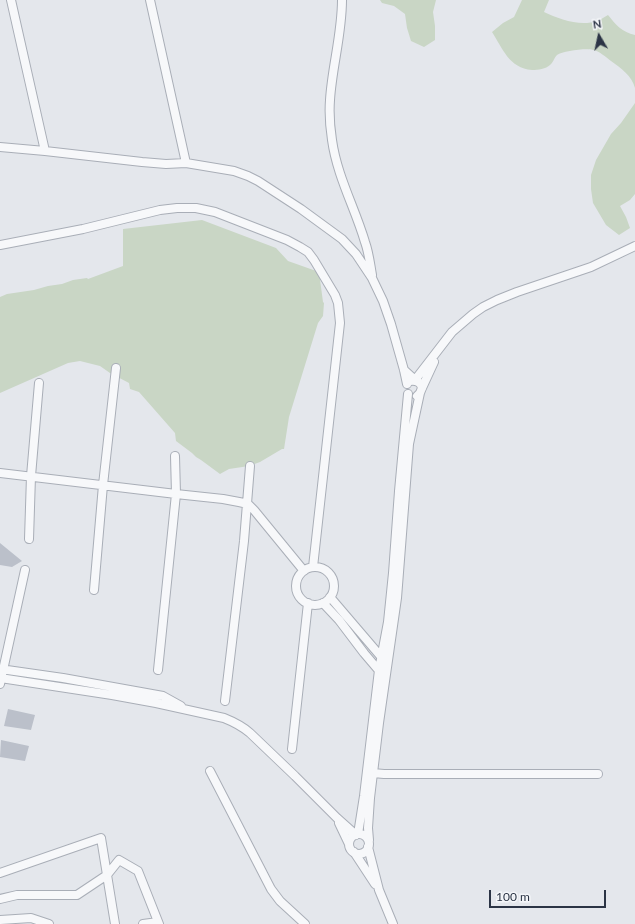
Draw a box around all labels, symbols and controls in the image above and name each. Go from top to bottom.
north arrow [579,16,619,56]
text: N [592,17,602,31]
scale bar [491,882,608,908]
text: 100 m [496,889,530,904]

